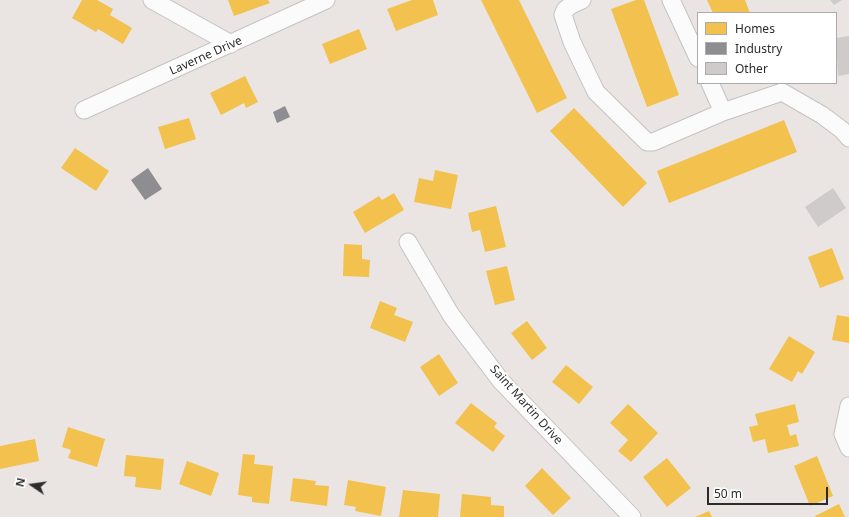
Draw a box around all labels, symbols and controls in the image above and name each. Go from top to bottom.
legend [697,12,837,84]
text: Homes [735,20,775,37]
street label: Laverne Drive [168,34,244,78]
text: Industry [735,40,782,57]
text: Other [735,60,768,77]
street label: Saint Martin Drive [487,362,565,448]
north arrow [12,465,52,505]
text: N [12,476,28,488]
scale bar [709,479,830,505]
text: 50 m [714,485,742,502]

